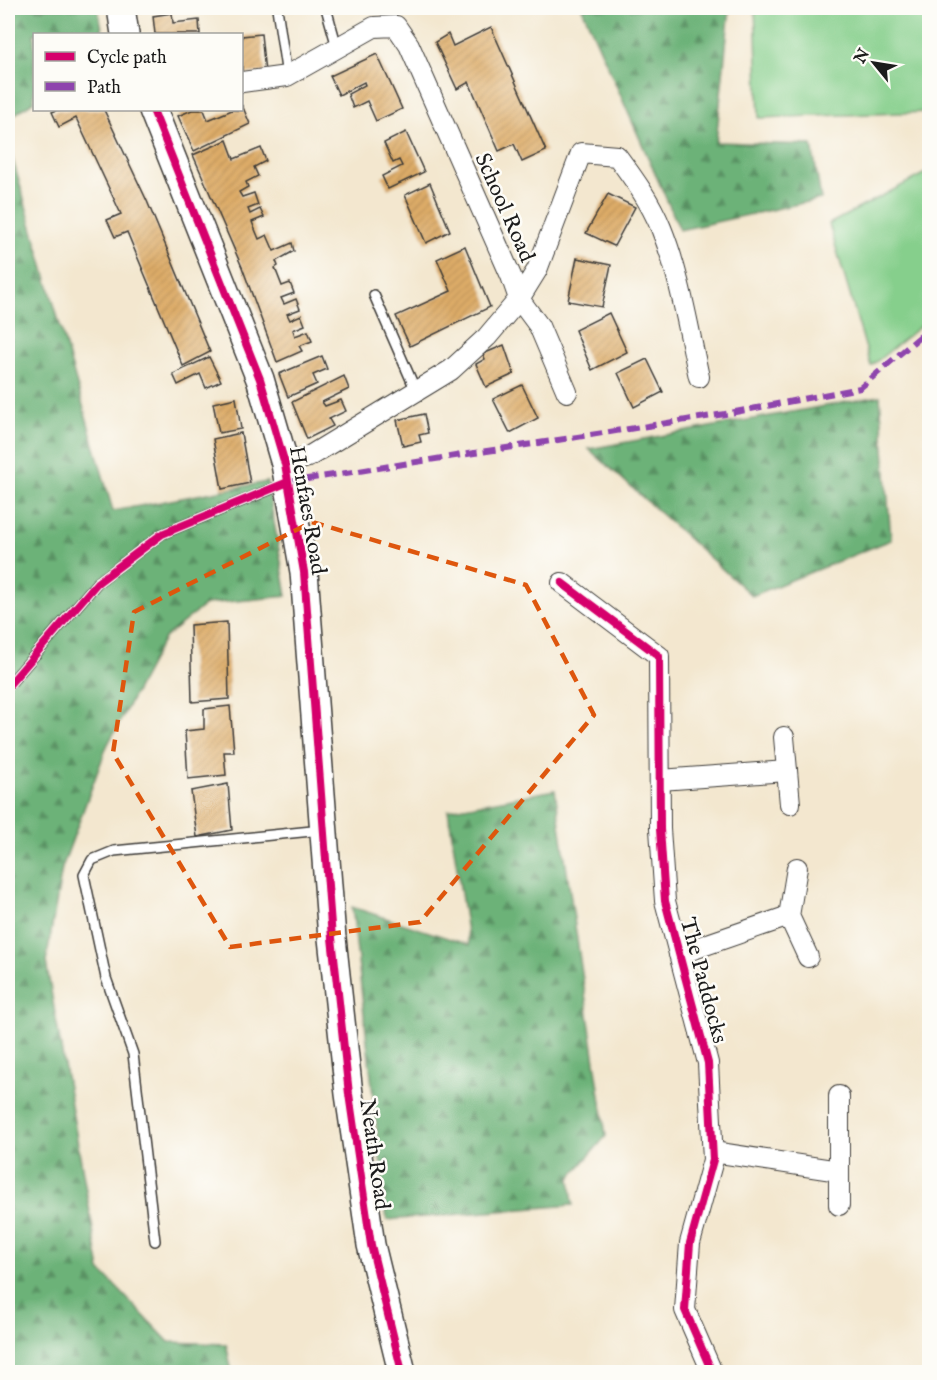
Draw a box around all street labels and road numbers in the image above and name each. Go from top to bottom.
street label: School Road [468,149,541,267]
street label: Henfaes Road [282,444,332,577]
street label: The Paddocks [673,915,733,1046]
street label: Neath Road [352,1097,396,1212]

